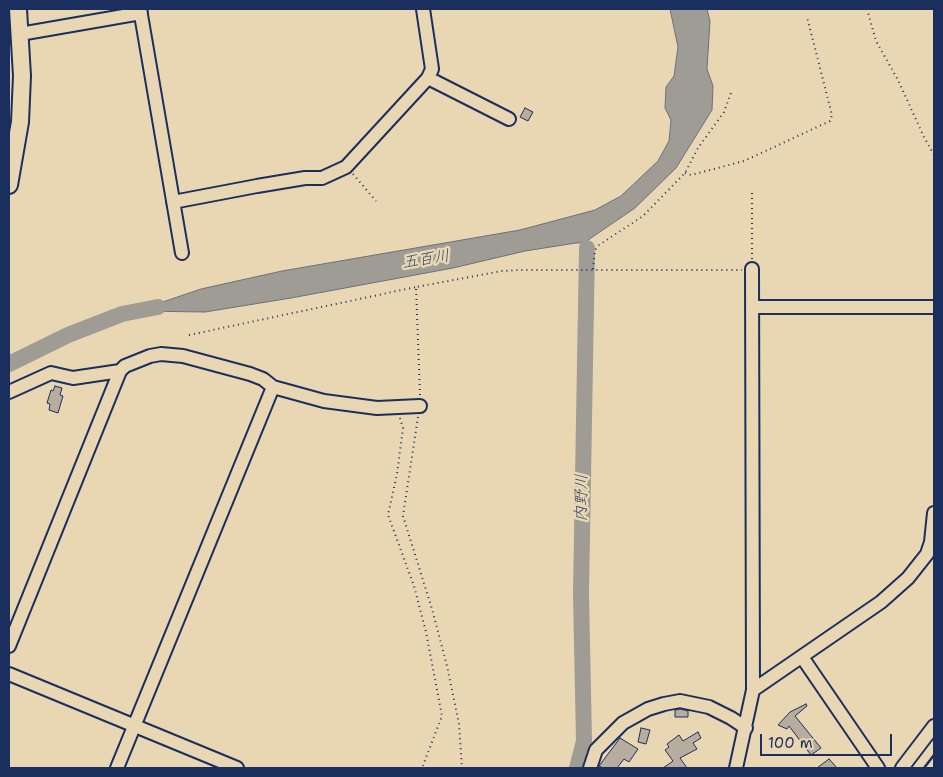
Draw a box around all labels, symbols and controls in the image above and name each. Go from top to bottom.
water label: 五百川 [401,247,451,273]
water label: 内野川 [572,474,592,522]
scale bar [763,724,896,756]
text: 100 m [768,733,813,753]

